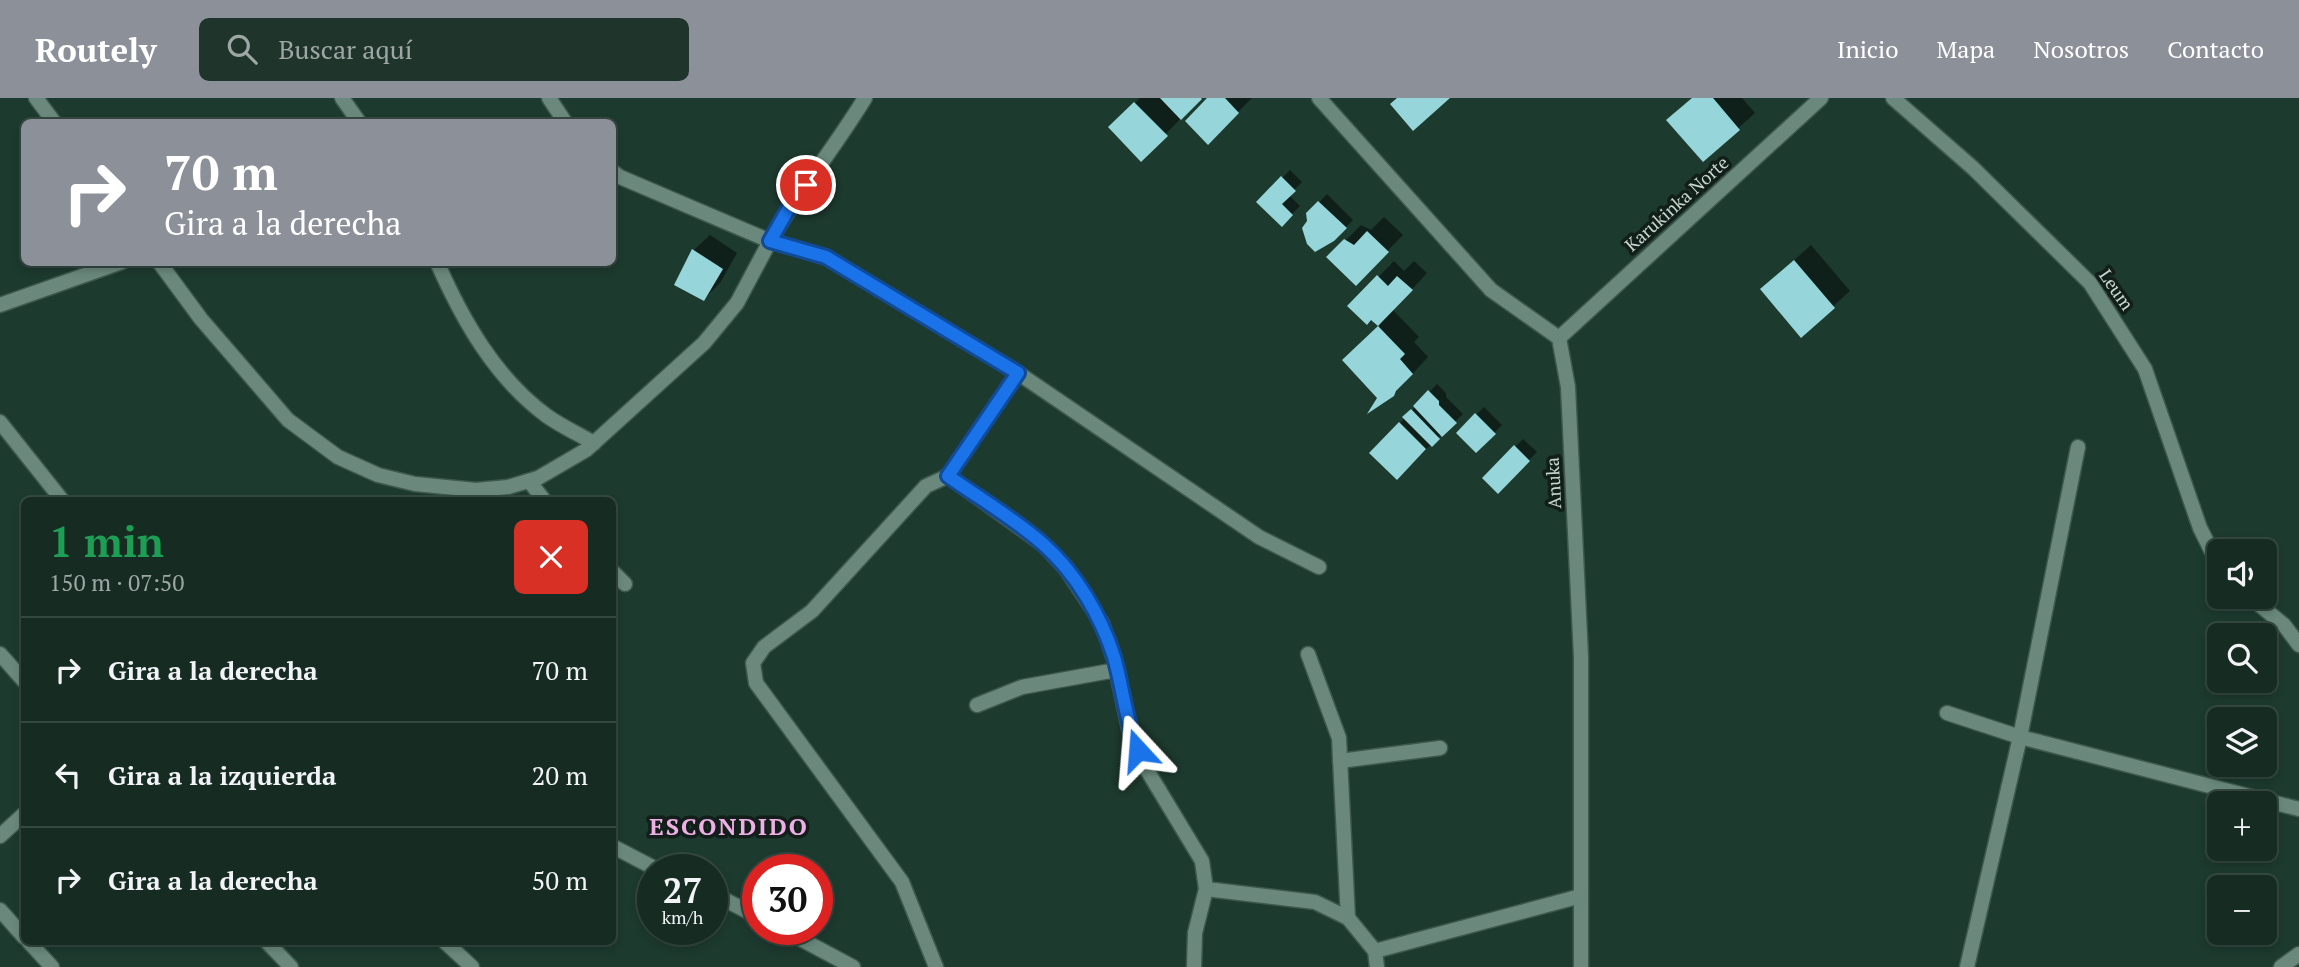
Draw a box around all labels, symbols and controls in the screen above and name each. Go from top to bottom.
search box [199,18,689,81]
text: Routely [35,28,157,71]
icon: search [223,30,261,68]
text: Buscar aquí [279,32,412,66]
text: Inicio [1837,33,1899,65]
text: Mapa [1937,33,1995,65]
text: Nosotros [2033,33,2129,65]
text: Contacto [2167,33,2264,65]
text: 70 m [164,139,278,204]
icon: right [49,147,140,238]
street label: Karukinka Norte [1619,150,1733,256]
pin [776,155,836,215]
icon: arrive [787,166,825,204]
text: Gira a la derecha [164,202,401,244]
street label: Leum [2094,264,2140,315]
street label: Anuka [1540,457,1566,509]
text: 1 min [49,513,164,569]
button: close [514,520,588,594]
map controls [2207,539,2277,945]
button: sound [2207,539,2277,609]
text: 150 m · 07:50 [49,567,184,598]
button: search [2207,623,2277,693]
icon: right [49,651,87,689]
text: Gira a la derecha [108,653,318,687]
text: 70 m [532,653,588,687]
button: layers [2207,707,2277,777]
position arrow [1101,713,1175,787]
icon: left [49,756,87,794]
text: Gira a la izquierda [108,758,336,792]
text: 20 m [532,758,588,792]
button: + [2207,791,2277,861]
district label: ESCONDIDO [649,810,809,842]
speed limit sign: 30 [742,854,833,945]
icon: right [49,861,87,899]
text: Gira a la derecha [108,863,318,897]
text: 50 m [532,863,588,897]
text: 27 [663,867,702,913]
button: − [2207,875,2277,945]
text: km/h [662,905,703,929]

